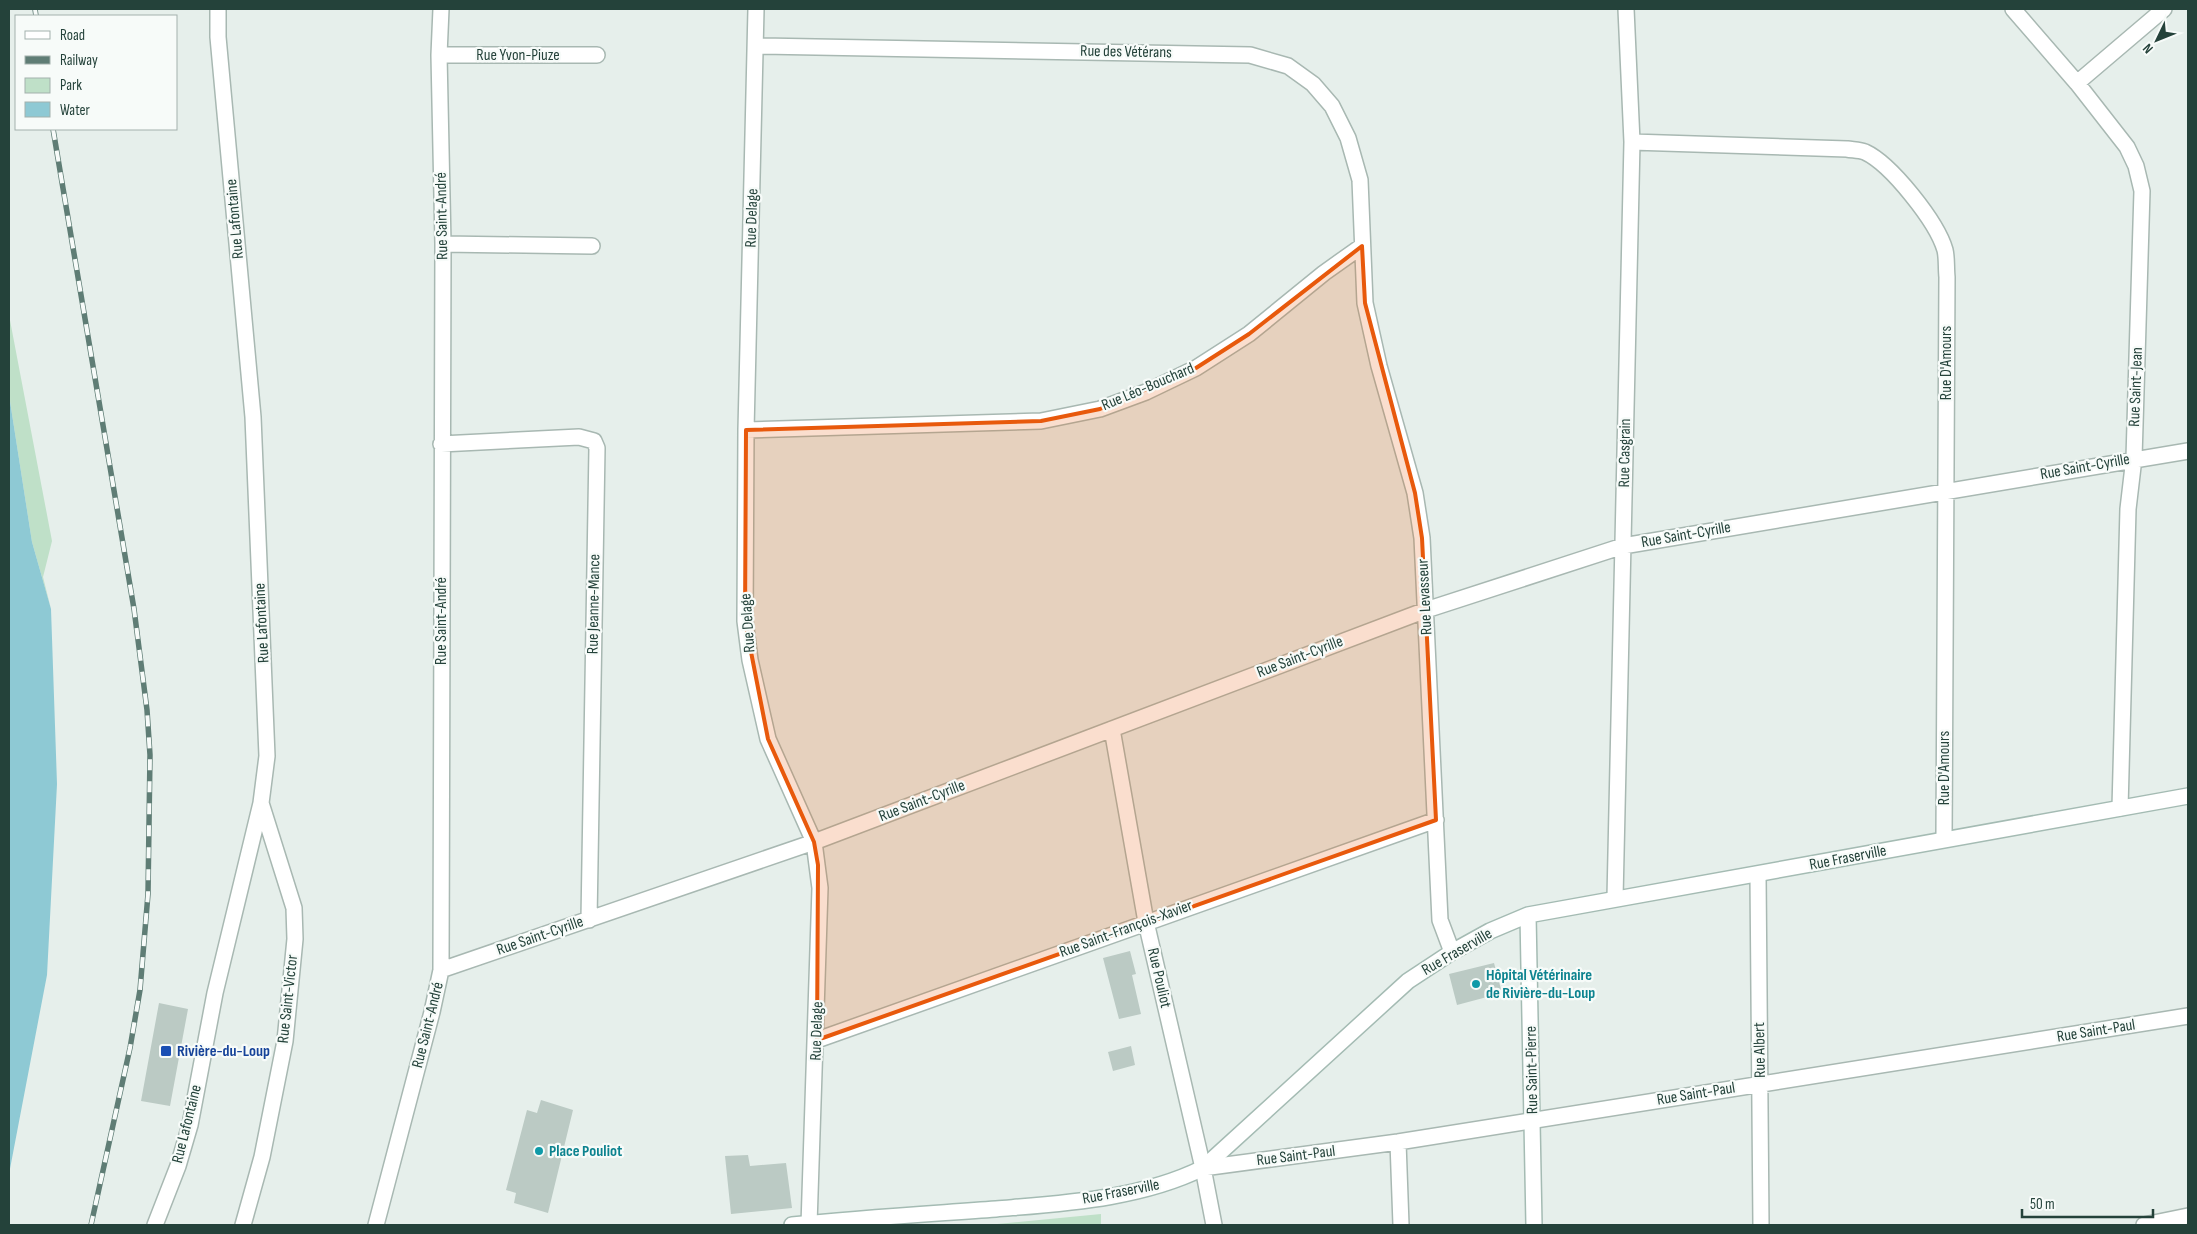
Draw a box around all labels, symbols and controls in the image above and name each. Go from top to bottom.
legend [15,15,178,130]
north arrow [2132,15,2182,65]
text: Road [60,26,85,45]
text: N [2139,40,2157,57]
street label: Rue des Vétérans [1080,42,1172,62]
street label: Rue Yvon-Piuze [476,46,560,65]
text: Railway [60,51,98,70]
text: Park [60,76,82,95]
text: Water [60,101,91,120]
street label: Rue Saint-André [432,172,452,260]
street label: Rue Lafontaine [222,178,248,260]
street label: Rue Delage [741,188,763,248]
street label: Rue D'Amours [1937,326,1956,400]
street label: Rue Saint-Jean [2125,347,2147,427]
street label: Rue Léo-Bouchard [1099,359,1197,415]
street label: Rue Casgrain [1615,418,1635,488]
street label: Rue Saint-Cyrille [2039,450,2131,484]
street label: Rue Saint-Cyrille [1640,518,1732,552]
street label: Rue Jeanne-Mance [584,554,604,654]
street label: Rue Levasseur [1413,558,1436,636]
street label: Rue Saint-André [432,577,451,665]
street label: Rue Lafontaine [250,582,274,664]
street label: Rue Delage [736,593,760,653]
street label: Rue Saint-Cyrille [1254,632,1346,682]
street label: Rue D'Amours [1935,731,1954,805]
street label: Rue Saint-Cyrille [876,776,968,826]
street label: Rue Fraserville [1808,841,1888,875]
street label: Rue Saint-François-Xavier [1057,896,1195,962]
street label: Rue Saint-Cyrille [494,912,586,960]
street label: Rue Fraserville [1418,924,1496,980]
street label: Rue Pouliot [1143,946,1175,1010]
street label: Rue Saint-Victor [274,953,302,1044]
place label: Hôpital Vétérinaire de Rivière-du-Loup [1486,966,1595,1003]
marker: Hôpital Vétérinaire de Rivière-du-Loup [1470,978,1482,990]
street label: Rue Saint-André [408,980,448,1070]
street label: Rue Delage [806,1001,828,1061]
street label: Rue Saint-Paul [2055,1015,2137,1047]
street label: Rue Albert [1750,1022,1770,1078]
street label: Rue Saint-Pierre [1522,1026,1542,1114]
place label: Rivière-du-Loup [177,1042,270,1061]
marker: Rivière-du-Loup [159,1044,173,1058]
street label: Rue Saint-Paul [1655,1078,1737,1110]
street label: Rue Lafontaine [168,1083,206,1165]
place label: Place Pouliot [549,1142,622,1161]
street label: Rue Saint-Paul [1256,1142,1336,1170]
marker: Place Pouliot [533,1145,545,1157]
street label: Rue Fraserville [1081,1175,1161,1209]
scale bar [2022,1186,2153,1218]
text: 50 m [2030,1195,2055,1214]

